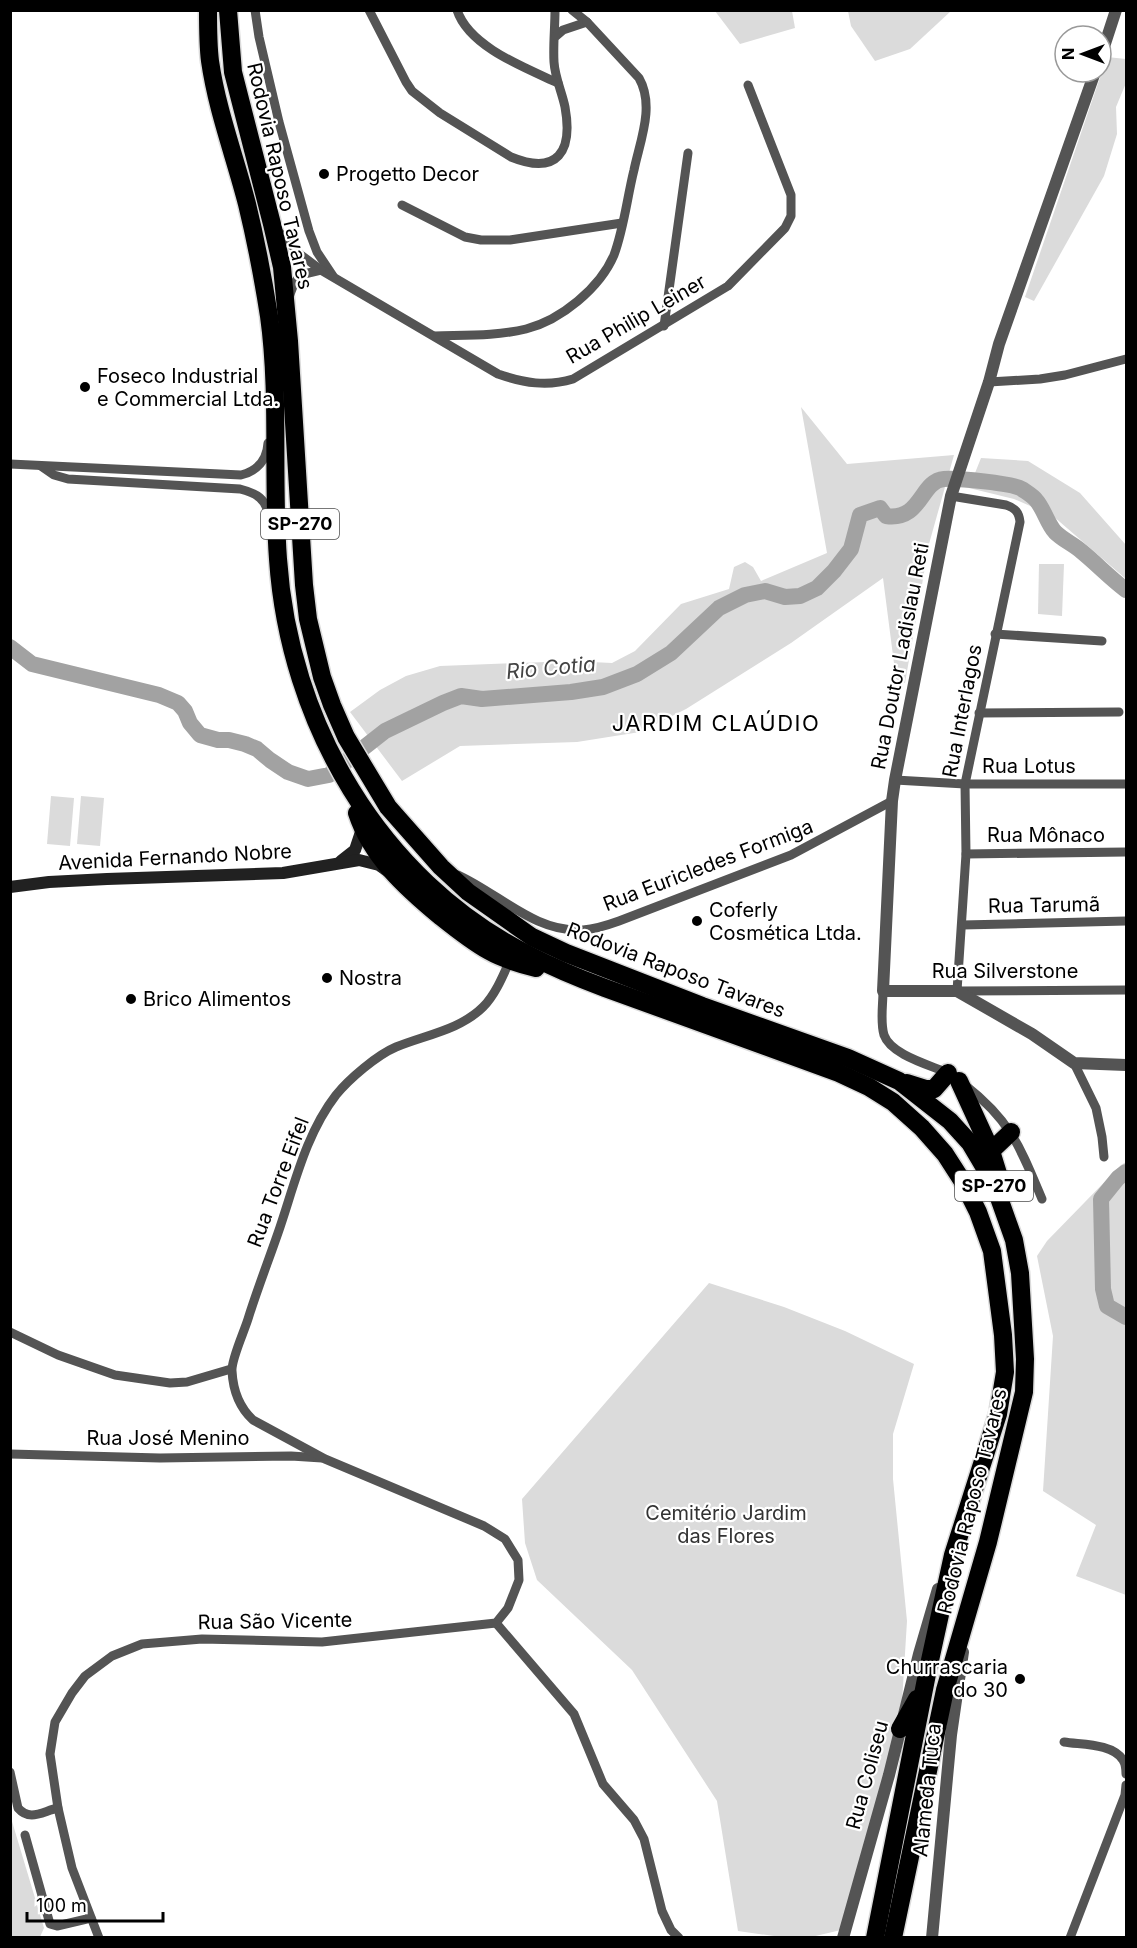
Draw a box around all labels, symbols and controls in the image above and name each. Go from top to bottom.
north arrow [1053,24,1113,84]
text: N [1058,48,1078,60]
street label: Rodovia Raposo Tavares [242,60,318,292]
place label: Progetto Decor [336,162,479,186]
marker: Progetto Decor [317,167,331,181]
street label: Rua Philip Leiner [562,269,711,369]
place label: Foseco Industrial e Commercial Ltda. [97,364,279,411]
marker: Foseco Industrial e Commercial Ltda. [78,380,92,394]
road number: SP-270 [261,509,339,539]
street label: Rua Doutor Ladislau Reti [866,541,934,771]
street label: Rua Interlagos [937,642,987,780]
water label: Rio Cotia [505,651,597,684]
district label: JARDIM CLAÚDIO [612,710,820,736]
street label: Rua Lotus [982,754,1076,778]
street label: Rua Euricledes Formiga [600,814,816,916]
street label: Rua Mônaco [987,823,1105,847]
street label: Avenida Fernando Nobre [57,839,293,875]
street label: Rua Tarumã [988,892,1100,918]
place label: Coferly Cosmética Ltda. [709,898,862,945]
marker: Coferly Cosmética Ltda. [690,914,704,928]
street label: Rodovia Raposo Tavares [563,917,789,1023]
street label: Rua Silverstone [932,959,1078,983]
place label: Nostra [339,966,402,990]
marker: Nostra [320,971,334,985]
place label: Brico Alimentos [143,987,291,1011]
marker: Brico Alimentos [124,992,138,1006]
street label: Rua Torre Eifel [242,1114,314,1250]
road number: SP-270 [955,1171,1033,1201]
street label: Rodovia Raposo Tavares [932,1386,1012,1616]
street label: Rua José Menino [87,1426,250,1450]
park label: Cemitério Jardim das Flores [645,1501,807,1548]
street label: Rua São Vicente [197,1608,353,1634]
place label: Churrascaria do 30 [886,1655,1008,1702]
marker: Churrascaria do 30 [1013,1672,1027,1686]
street label: Rua Coliseu [841,1718,893,1832]
street label: Alameda Tuca [908,1722,946,1858]
scale bar [27,1885,164,1923]
text: 100 m [36,1895,87,1916]

